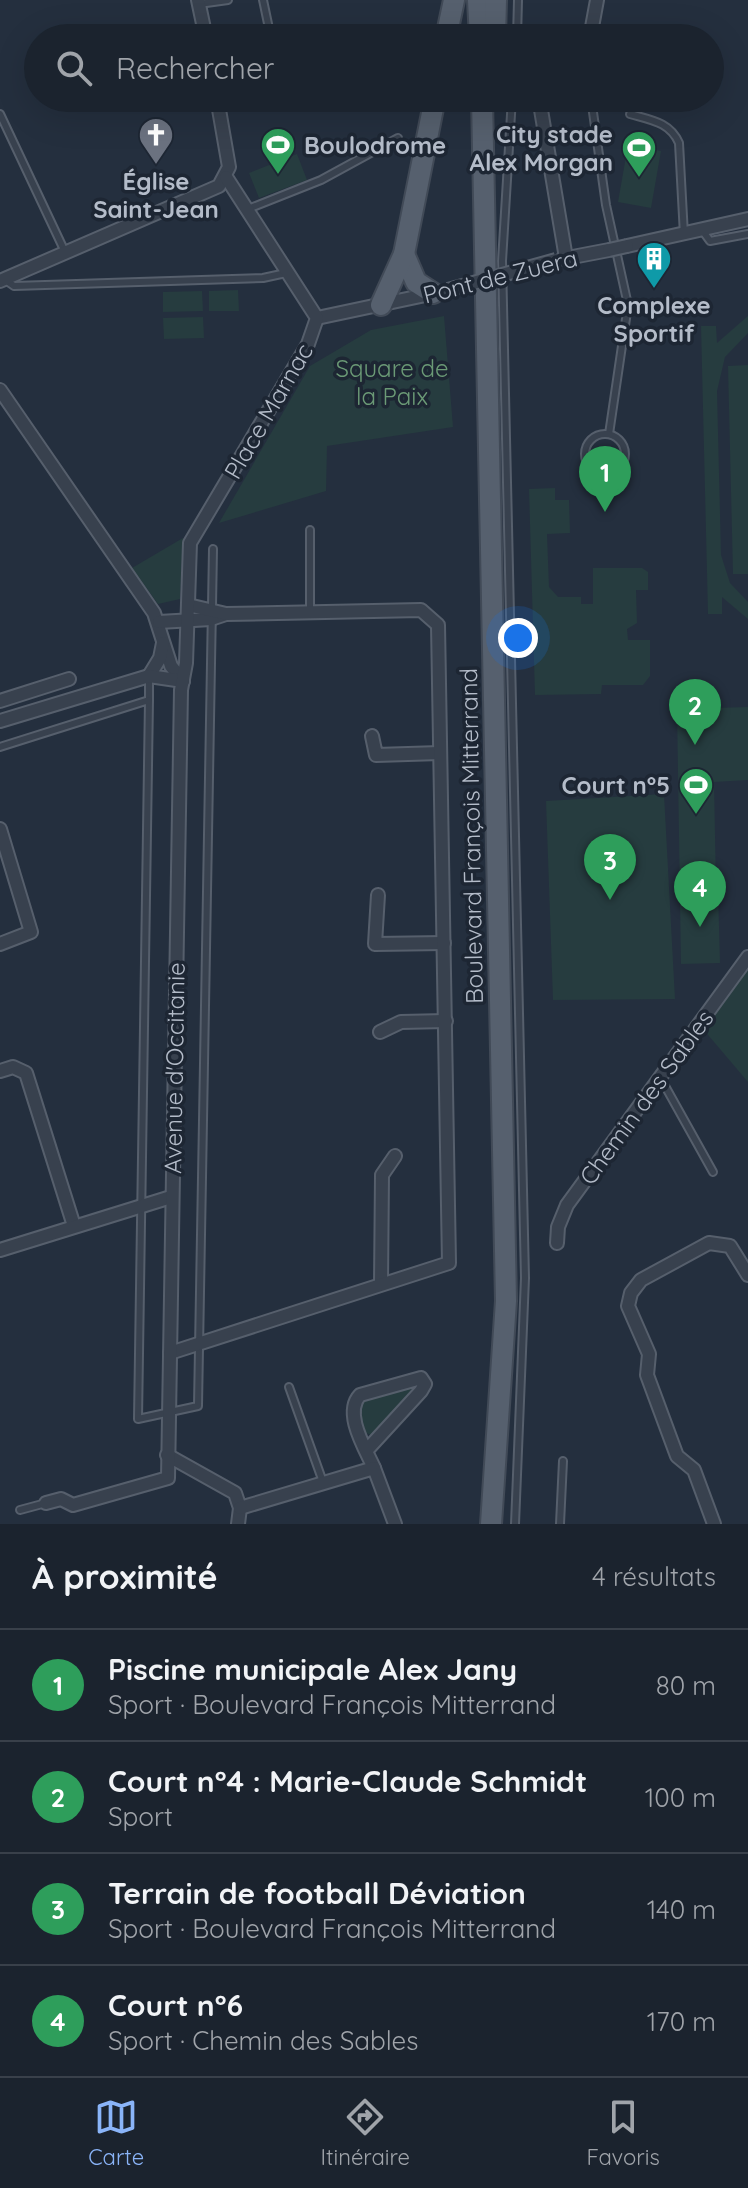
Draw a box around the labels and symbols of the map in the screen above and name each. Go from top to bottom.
church icon: Église Saint-Jean [137,116,175,166]
place label: City stade Alex Morgan [470,119,613,177]
sports icon: Boulodrome [259,126,297,176]
sports icon: City stade Alex Morgan [620,129,658,179]
place label: Boulodrome [304,130,446,160]
place label: Église Saint-Jean [93,166,219,224]
building icon: Complexe Sportif [635,240,673,290]
street label: Pont de Zuera [420,242,580,310]
place label: Complexe Sportif [597,290,711,348]
street label: Place Marnac [217,338,319,484]
park label: Square de la Paix [335,353,449,411]
pin: 1 [579,446,631,512]
your location [498,618,538,658]
street label: Boulevard François Mitterrand [453,668,489,1004]
pin: 2 [669,679,721,745]
sports icon: Court n°5 [677,766,715,816]
place label: Court n°5 [561,770,670,800]
pin: 3 [584,834,636,900]
pin: 4 [674,861,726,927]
street label: Avenue d'Occitanie [157,962,191,1174]
street label: Chemin des Sables [572,1004,720,1190]

